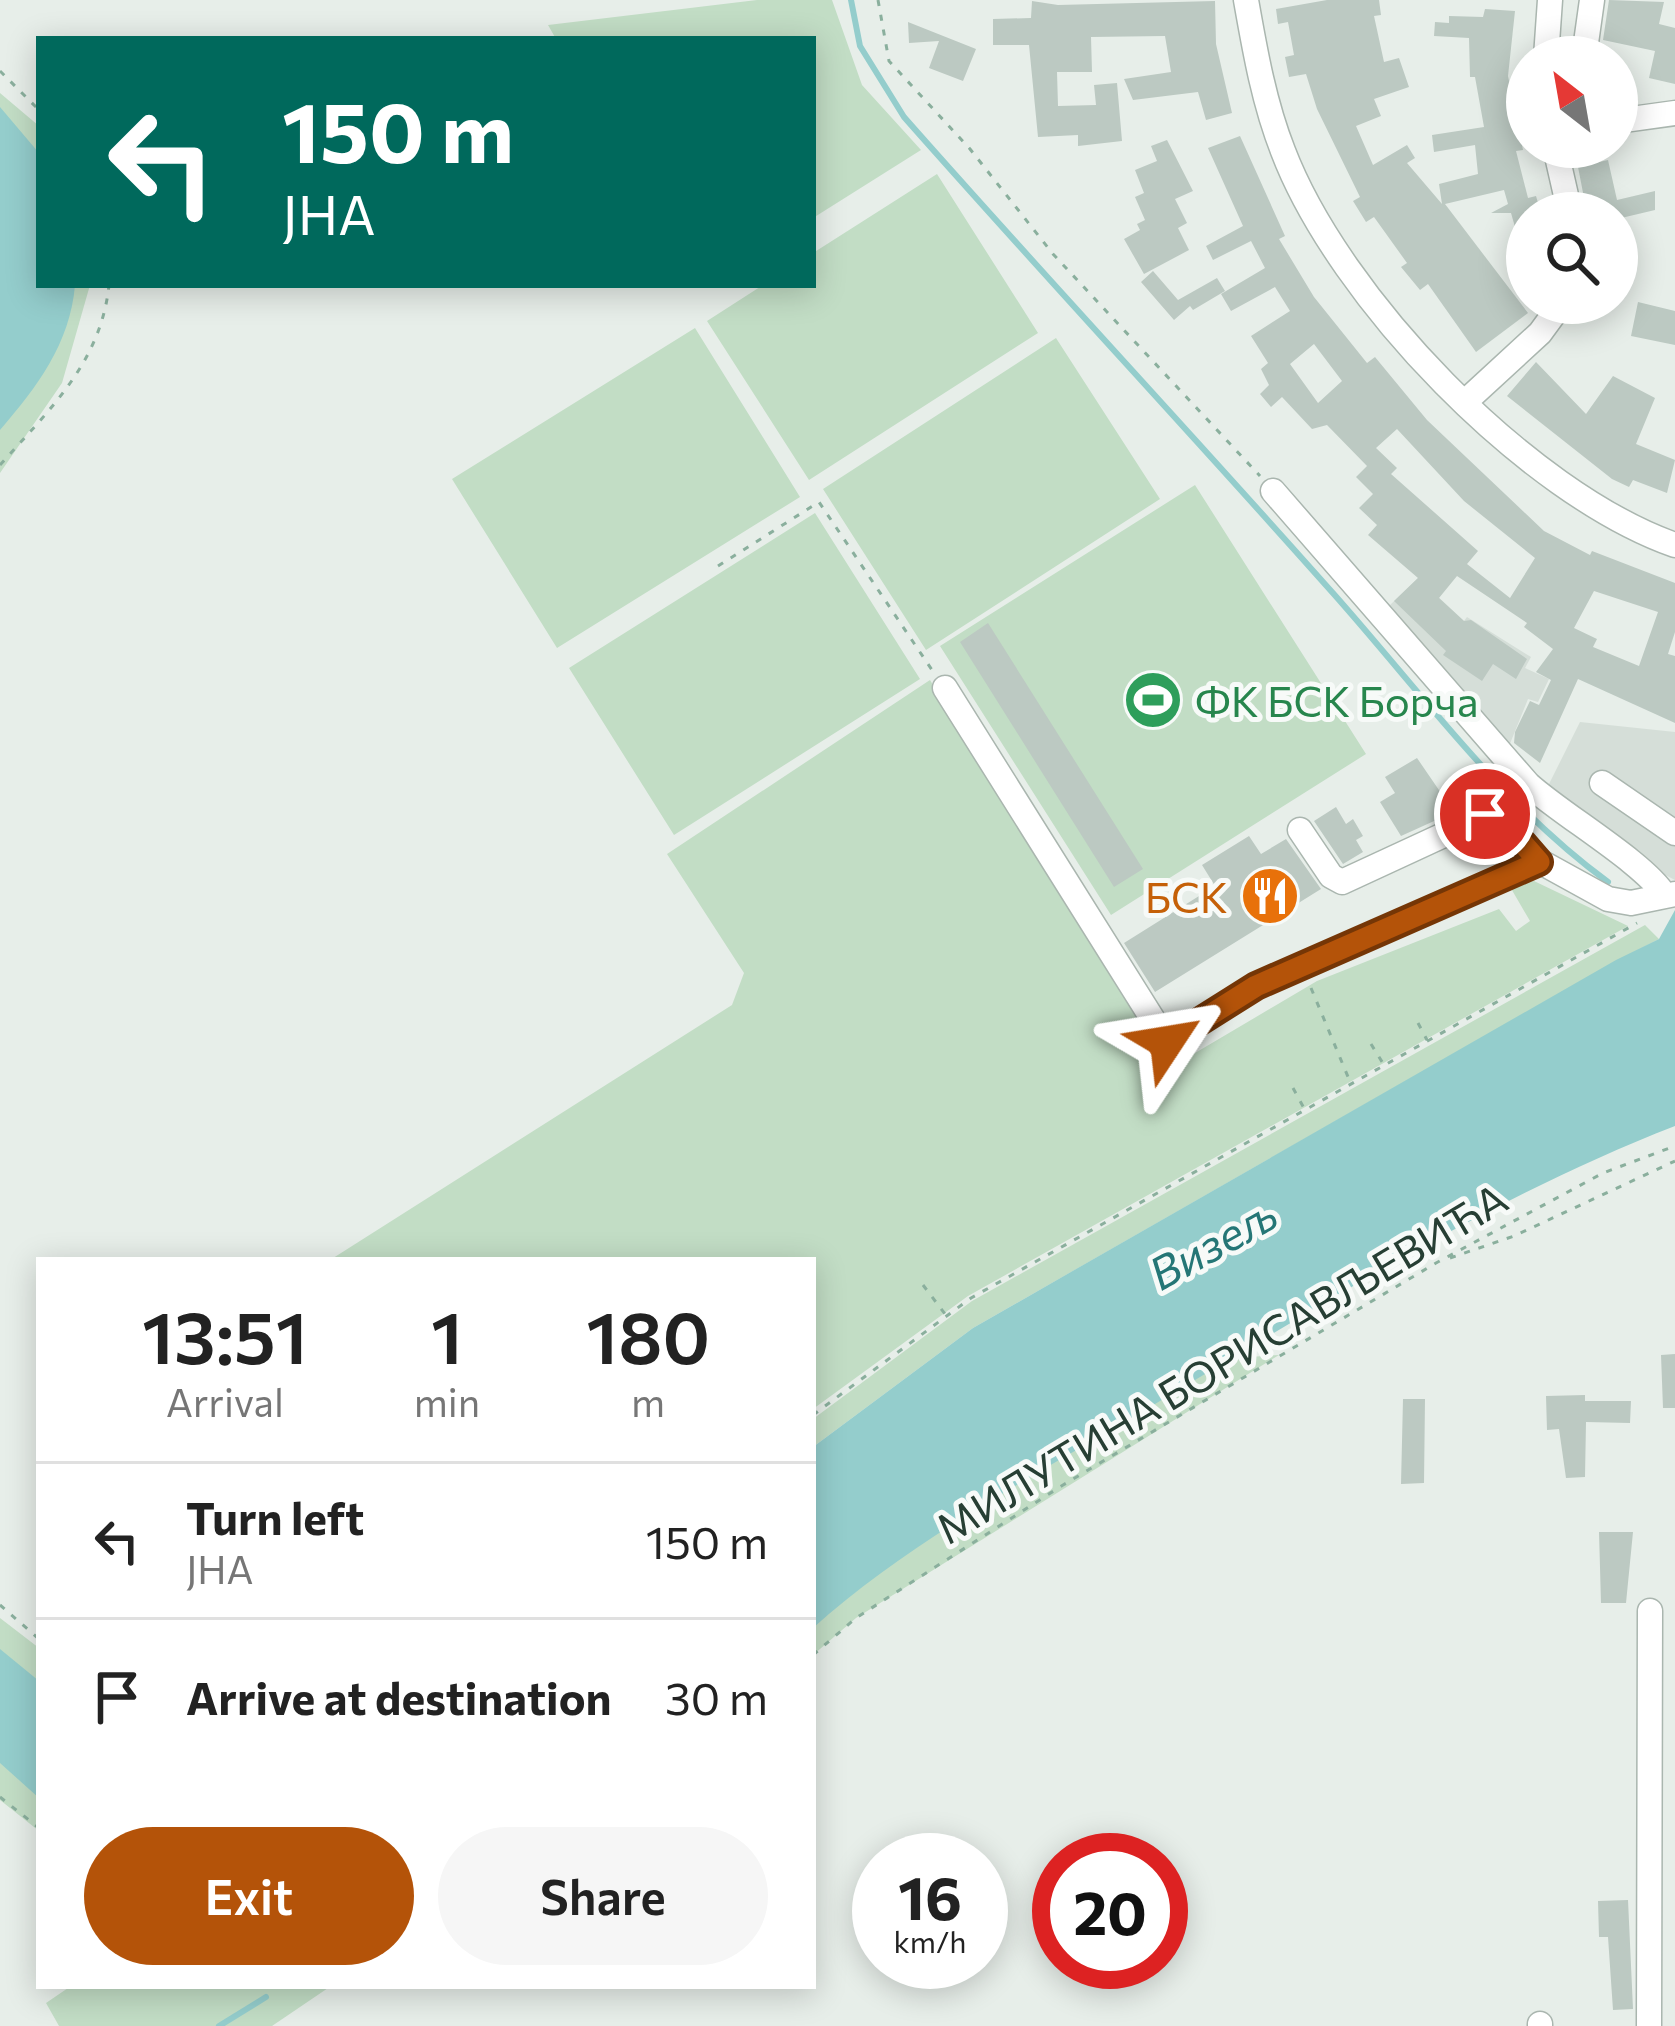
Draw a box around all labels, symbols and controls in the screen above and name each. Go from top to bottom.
north arrow [1506,36,1638,168]
map controls [1506,36,1638,324]
text: 150 m [282,78,514,180]
icon: left [84,84,240,240]
text: ЈНА [282,180,375,246]
button: search [1506,192,1638,324]
sports icon: ФК БСК Борча [1122,669,1184,731]
place label: ФК БСК Борча [1195,674,1478,726]
pin [1434,763,1536,865]
icon: arrive [1452,781,1518,847]
restaurant icon: БСК [1239,865,1301,927]
place label: БСК [1145,870,1228,922]
position arrow [1104,979,1230,1105]
street label: МИЛУТИНА БОРИСАВЉЕВИЋА [926,1171,1516,1553]
water label: Визељ [1138,1184,1286,1300]
text: 13:51 [142,1291,308,1379]
text: 1 [431,1291,463,1379]
text: 180 [586,1291,710,1379]
text: Arrival [166,1377,284,1425]
text: min [414,1377,480,1425]
text: m [631,1377,665,1425]
text: Turn left [186,1489,364,1544]
icon: left [84,1508,150,1574]
text: 150 m [646,1513,768,1568]
text: ЈНА [186,1544,254,1592]
icon: arrive [84,1664,150,1730]
text: Arrive at destination [186,1669,612,1724]
text: 30 m [665,1669,768,1724]
button: Exit [84,1827,414,1965]
button: Share [438,1827,768,1965]
speed limit sign: 20 [1032,1833,1188,1989]
text: 16 [898,1859,962,1932]
text: km/h [894,1922,966,1959]

